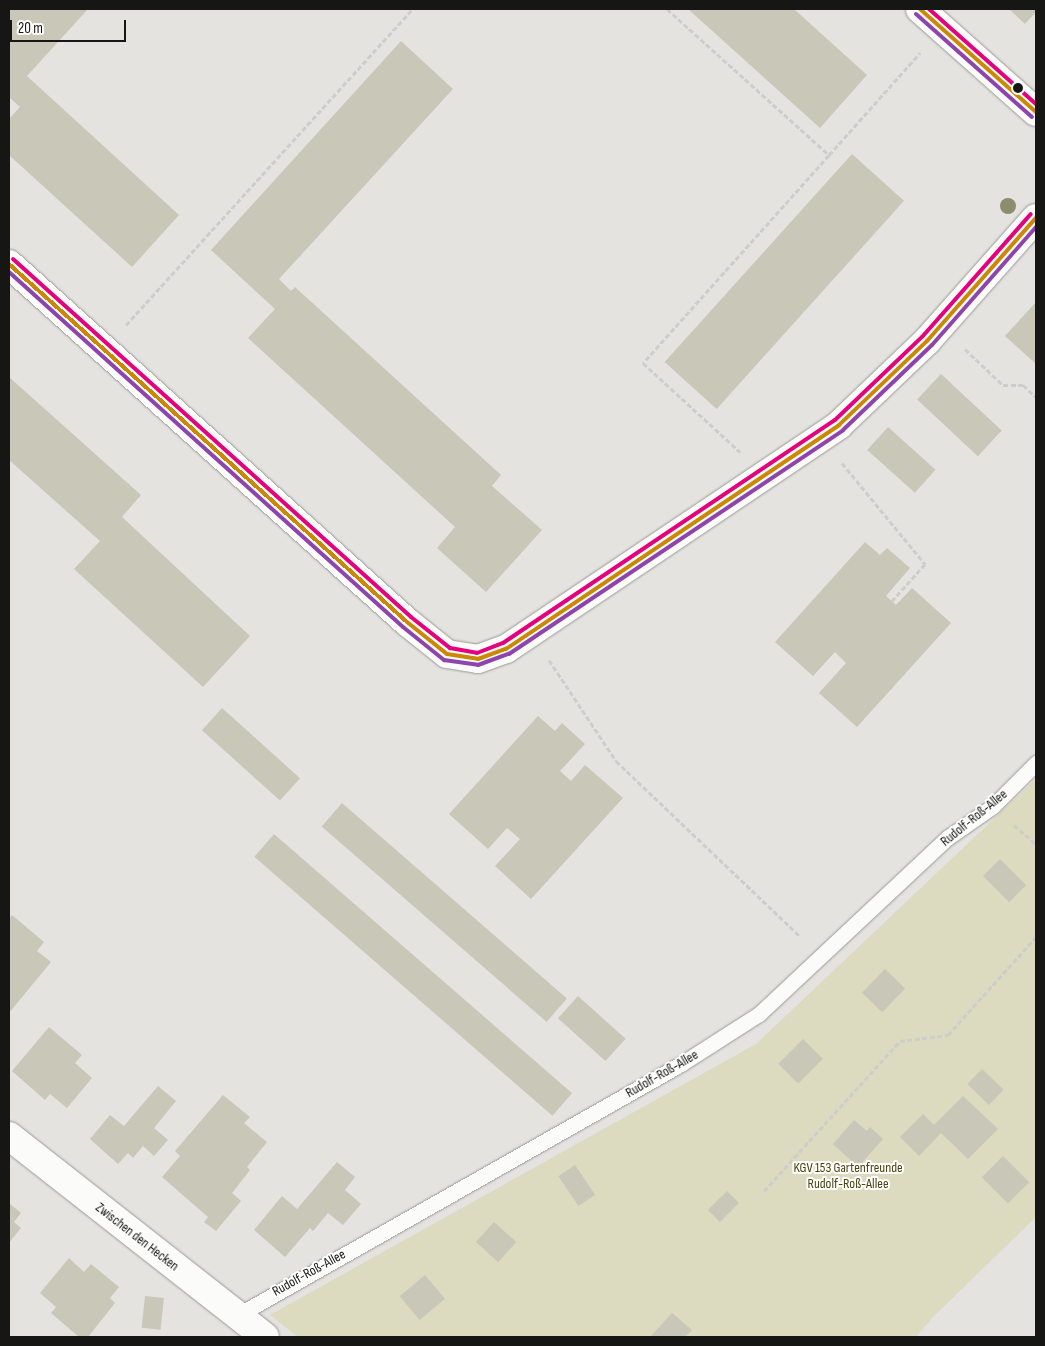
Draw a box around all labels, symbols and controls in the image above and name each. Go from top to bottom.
scale bar [12,10,129,42]
text: 20 m [18,19,43,38]
unlabelled marker [1013,83,1023,93]
street label: Rudolf-Roß-Allee [937,786,1011,850]
street label: Rudolf-Roß-Allee [623,1046,701,1102]
park label: KGV 153 Gartenfreunde Rudolf-Roß-Allee [793,1160,903,1192]
street label: Zwischen den Hecken [92,1199,182,1275]
street label: Rudolf-Roß-Allee [269,1246,349,1300]

